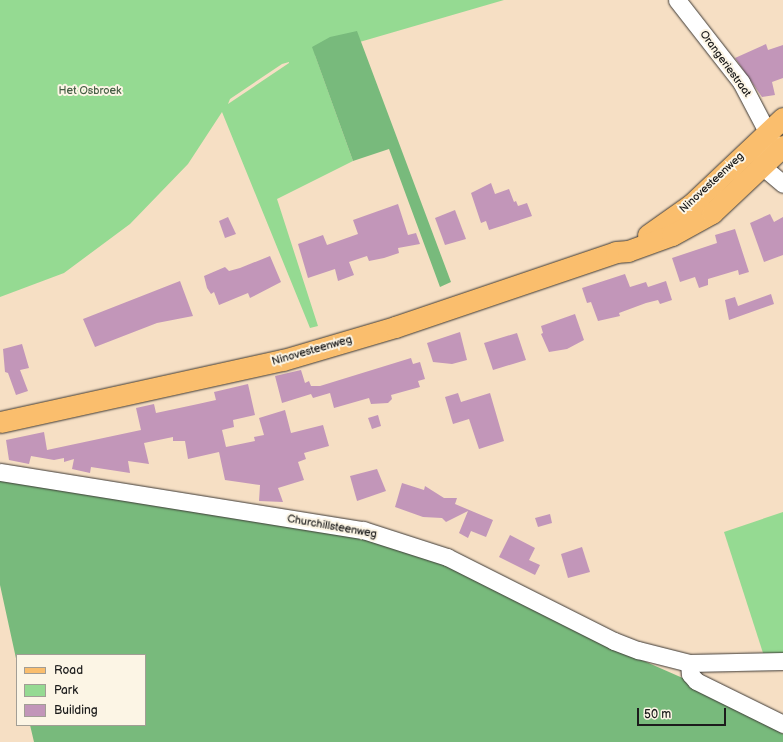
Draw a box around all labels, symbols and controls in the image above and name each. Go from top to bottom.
street label: Orangeriestraat [696,28,754,100]
park label: Het Osbroek [59,84,121,98]
street label: Ninovesteenweg [677,150,747,216]
street label: Ninovesteenweg [270,333,354,369]
street label: Churchillsteenweg [286,513,378,541]
legend [16,654,146,726]
text: Road [54,663,83,678]
text: Park [54,683,78,698]
scale bar [639,700,728,726]
text: Building [54,703,98,718]
text: 50 m [644,707,671,722]

